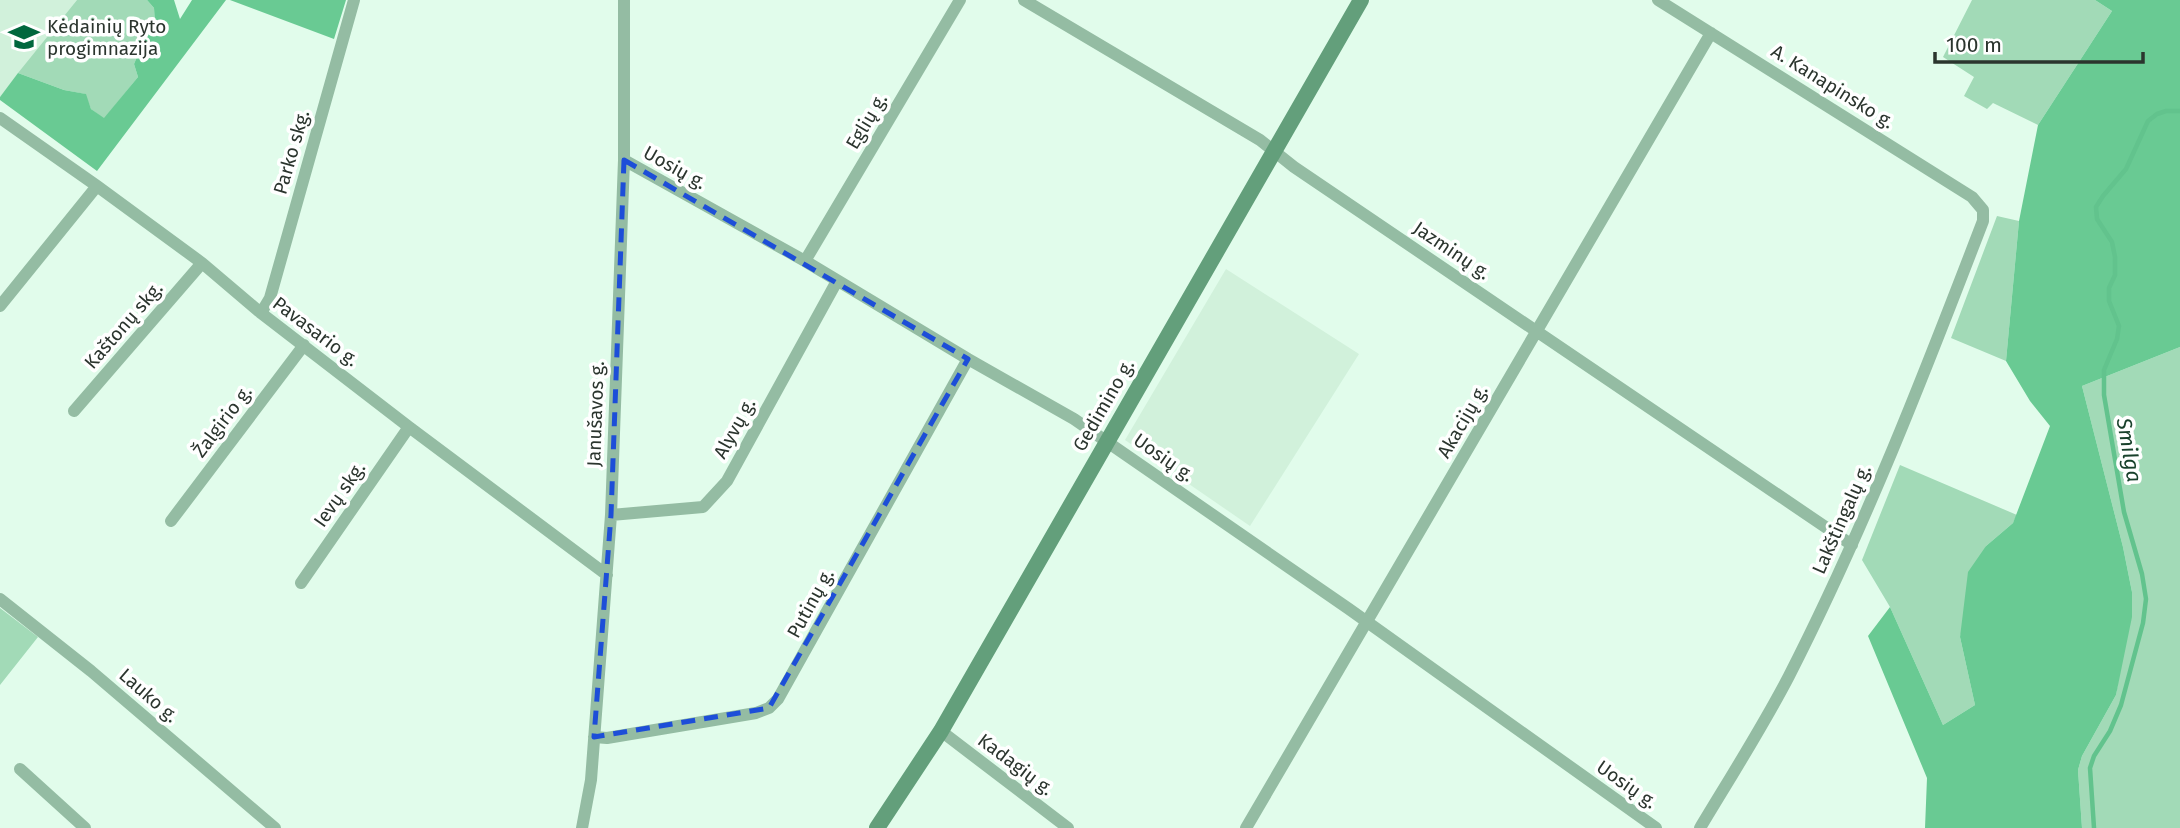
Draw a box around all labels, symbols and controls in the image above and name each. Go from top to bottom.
place label: Kėdainių Ryto progimnazija [47,15,166,60]
school or university icon: Kėdainių Ryto progimnazija [7,20,41,54]
scale bar [1935,21,2143,65]
text: 100 m [1946,32,2002,58]
street label: A. Kanapinsko g. [1767,40,1898,133]
street label: Eglių g. [841,89,892,153]
street label: Parko skg. [269,108,314,197]
street label: Uosių g. [639,141,710,194]
street label: Jazminų g. [1409,216,1495,284]
street label: Kaštonų skg. [79,277,167,374]
street label: Pavasario g. [268,292,363,371]
street label: Gedimino g. [1068,355,1139,455]
street label: Janušavos g. [582,361,609,467]
street label: Akacijų g. [1432,380,1493,462]
street label: Žalgirio g. [188,381,257,462]
street label: Alyvų g. [709,394,760,462]
water label: Smilga [2110,415,2147,484]
street label: Uosių g. [1129,428,1198,486]
street label: Ievų skg. [309,457,370,531]
street label: Lakštingalų g. [1807,461,1876,577]
street label: Putinų g. [782,565,839,642]
street label: Lauko g. [114,663,183,727]
street label: Kadagių g. [973,729,1058,800]
street label: Uosių g. [1592,755,1661,813]

